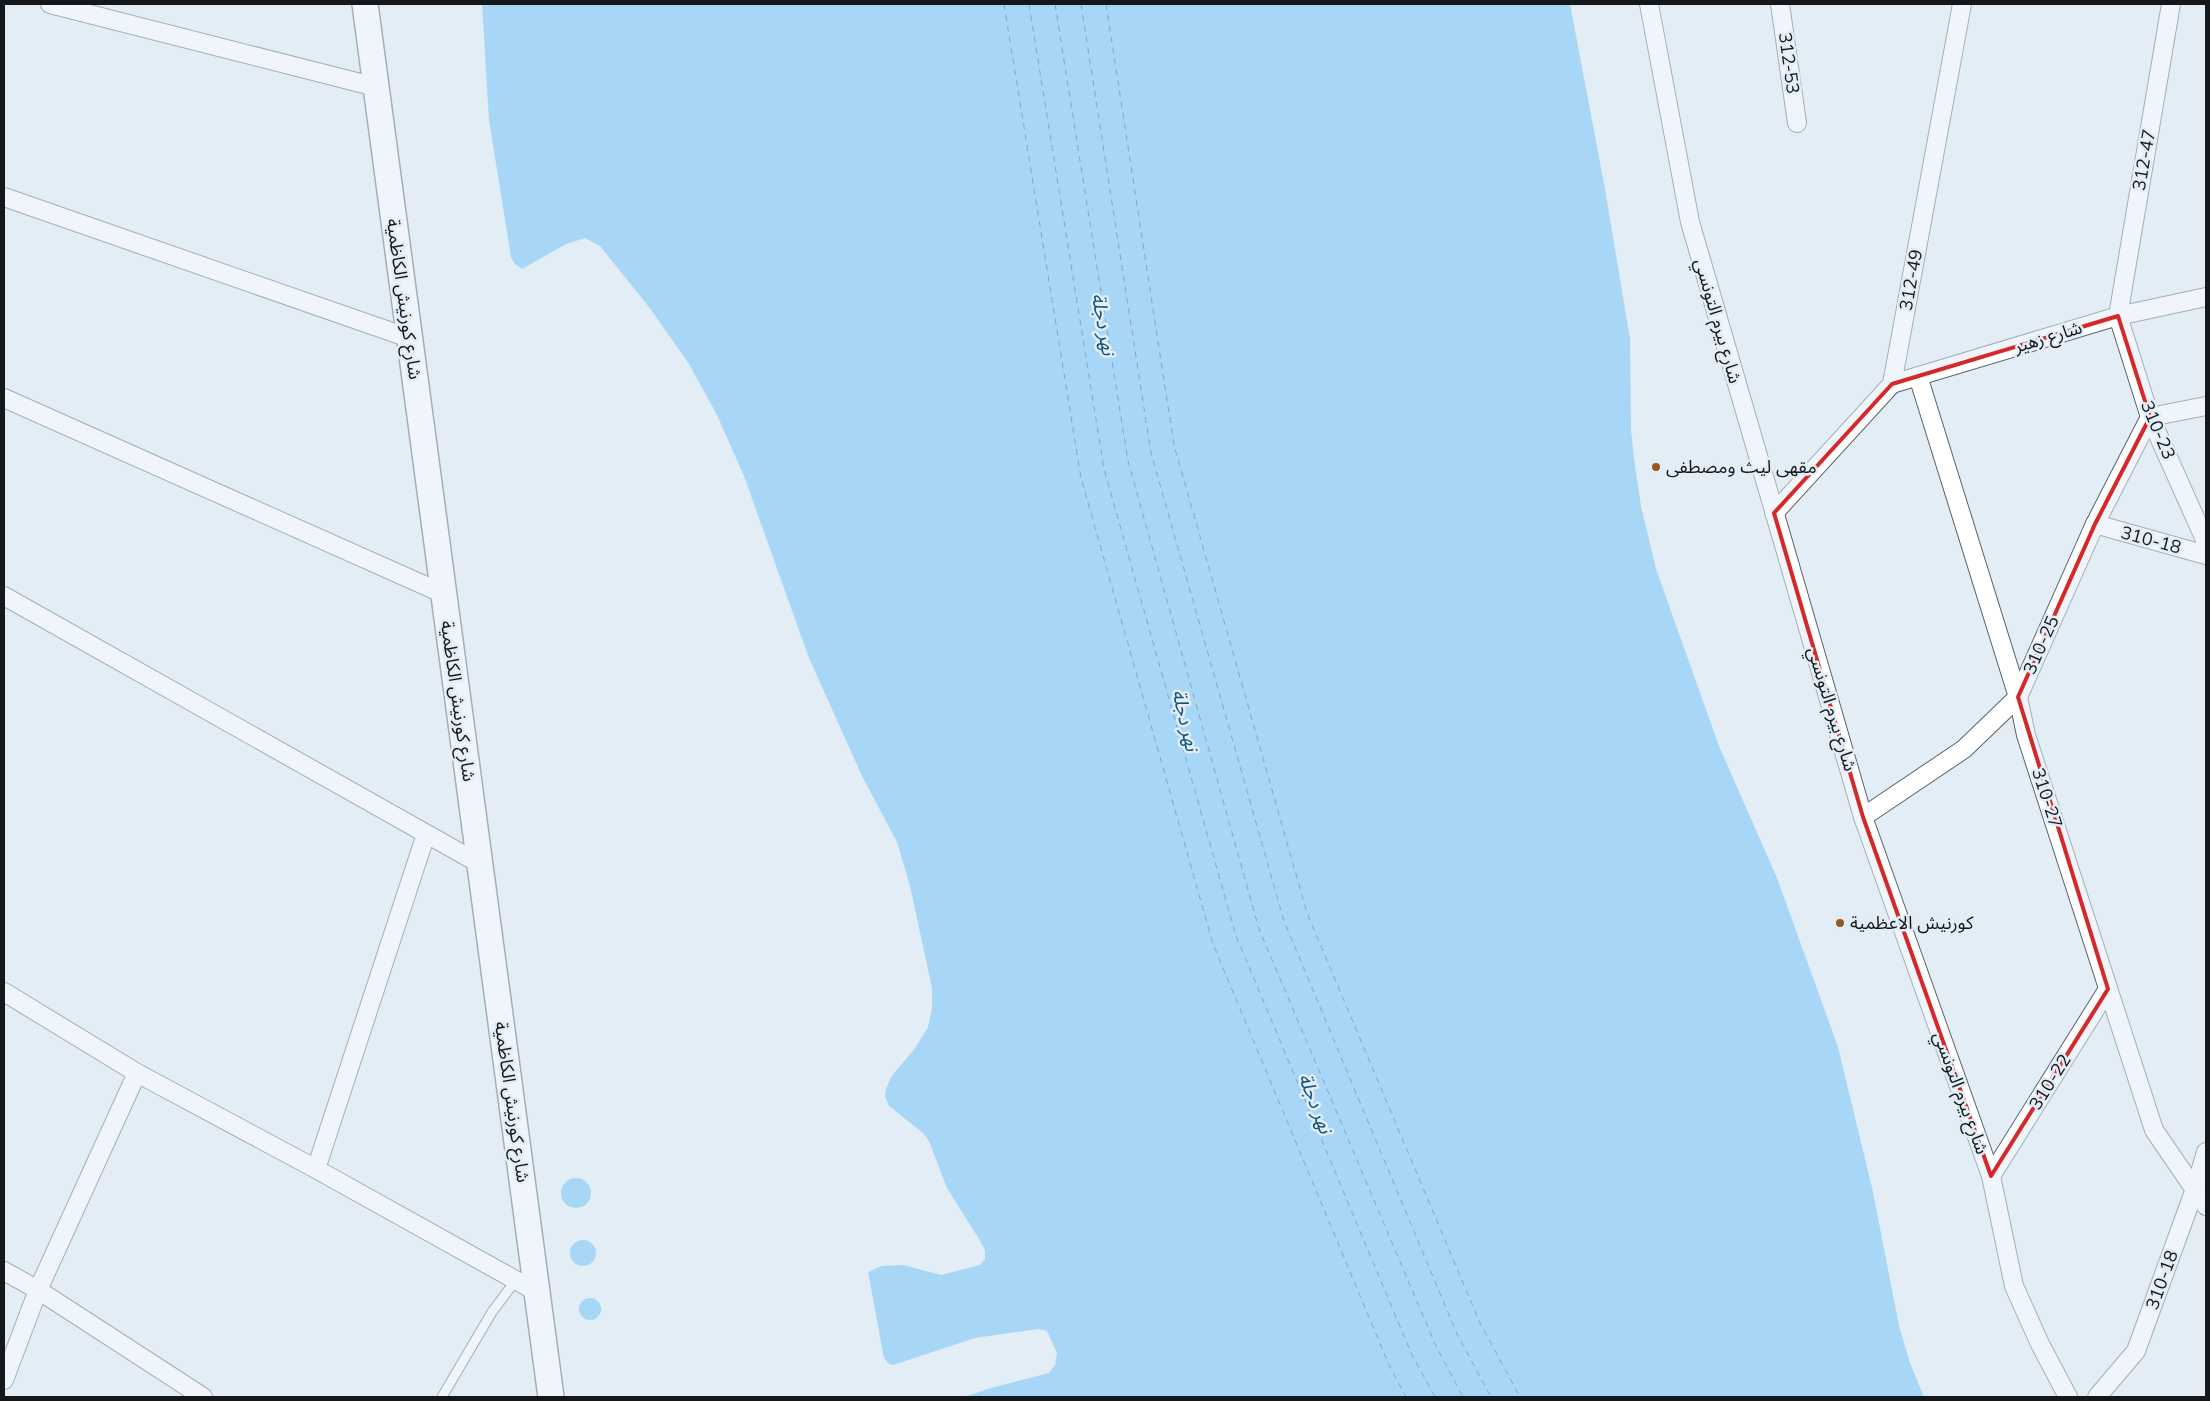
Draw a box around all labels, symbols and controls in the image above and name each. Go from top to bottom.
street label: 312-53 [1774,31,1805,95]
street label: 312-47 [2127,128,2160,192]
street label: شارع كورنيش الكاظمية [379,217,427,381]
street label: 312-49 [1894,248,1927,312]
street label: شارع بيرم التونسي [1687,256,1747,387]
water label: نهر دجلة [1087,291,1122,359]
street label: شارع زهير [2010,315,2085,361]
street label: 310-23 [2136,397,2181,463]
place label: مقهى ليث ومصطفى [1666,455,1817,478]
marker: مقهى ليث ومصطفى [1650,461,1662,473]
street label: 310-18 [2118,520,2184,559]
street label: 310-25 [2017,612,2064,678]
street label: شارع كورنيش الكاظمية [433,619,481,783]
street label: شارع بيرم التونسي [1800,644,1862,775]
water label: نهر دجلة [1167,687,1205,755]
street label: 310-27 [2027,765,2068,831]
place label: كورنيش الاعظمية [1850,911,1974,934]
marker: كورنيش الاعظمية [1834,917,1846,929]
street label: شارع كورنيش الكاظمية [487,1020,535,1184]
street label: شارع بيرم التونسي [1926,1028,1994,1158]
street label: 310-22 [2023,1049,2076,1114]
water label: نهر دجلة [1294,1070,1339,1138]
street label: 310-18 [2140,1247,2183,1313]

